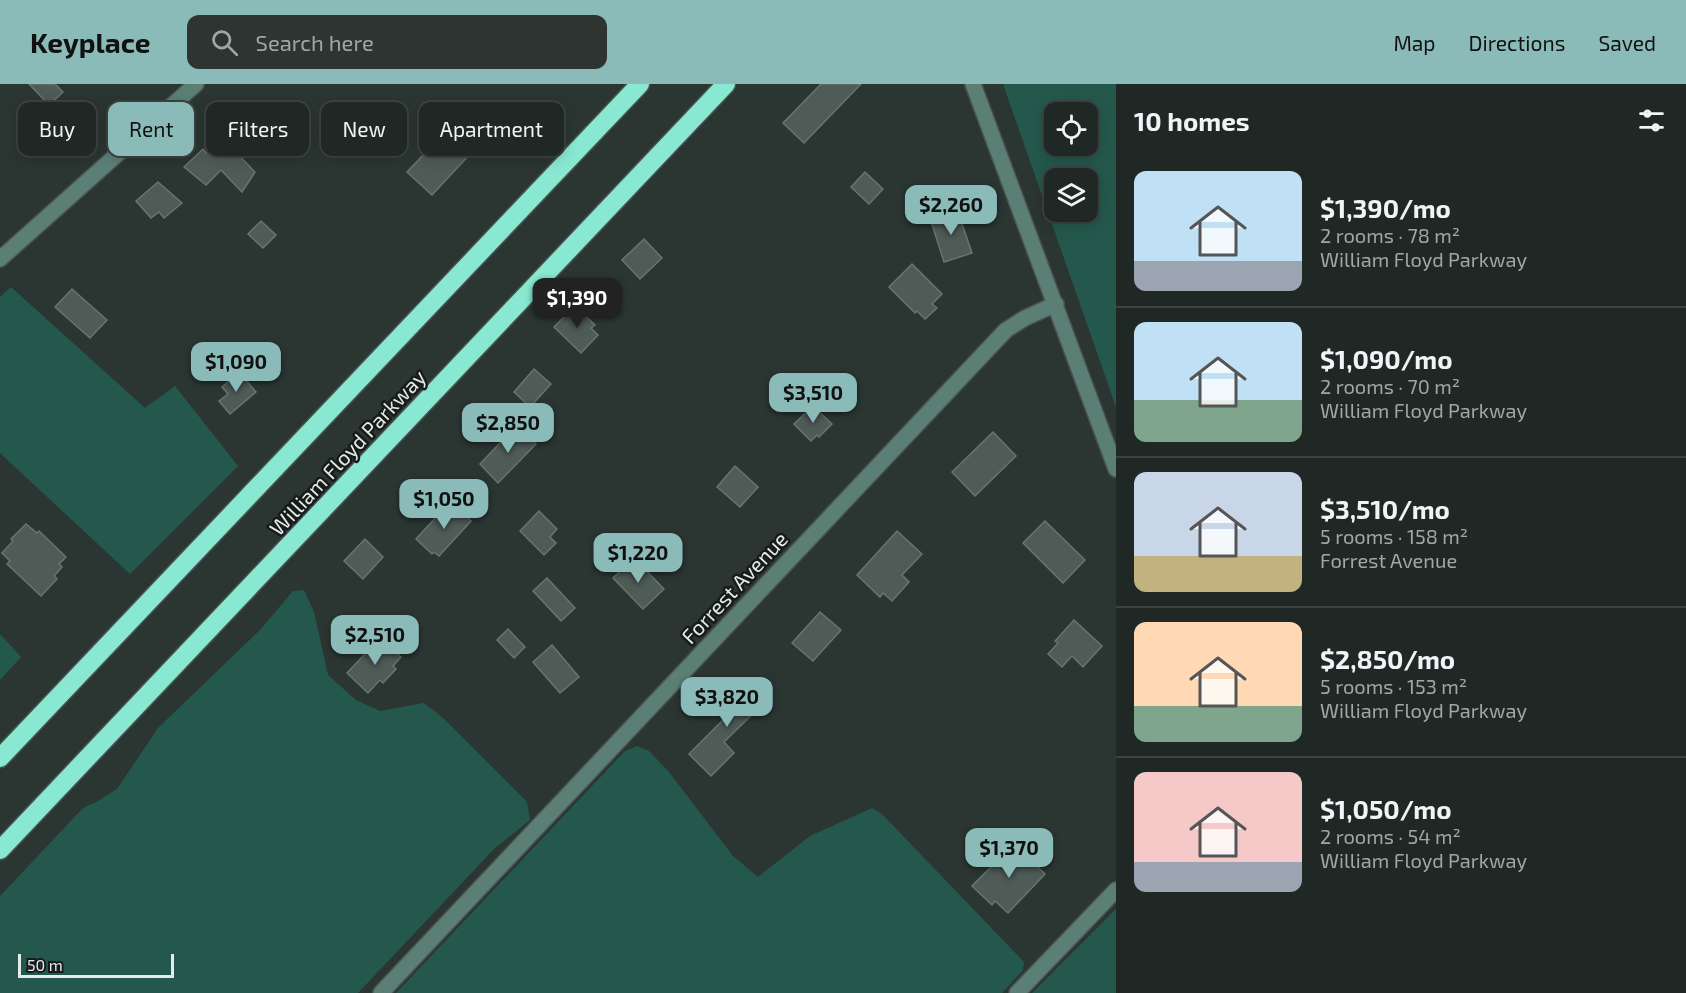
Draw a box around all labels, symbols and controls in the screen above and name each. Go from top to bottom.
search box [187,15,607,69]
text: Keyplace [30,25,151,59]
icon: search [208,26,241,59]
text: Search here [256,29,374,55]
text: Map [1393,30,1436,55]
text: Directions [1469,30,1565,55]
text: Saved [1598,30,1656,55]
chip: Buy [18,102,96,156]
chip: Rent [108,102,194,156]
chip: Filters [206,102,309,156]
chip: New [321,102,407,156]
chip: Apartment [419,102,564,156]
map controls [1044,102,1098,222]
button: locate [1044,102,1098,156]
icon: filters [1635,104,1668,137]
text: 10 homes [1134,105,1250,136]
button: layers [1044,168,1098,222]
pin: $2,260 [902,185,1000,236]
text: $2,260 [919,192,983,216]
text: $1,390/mo [1320,192,1451,223]
icon: home [1182,195,1254,267]
text: 2 rooms · 78 m² [1320,223,1460,247]
text: William Floyd Parkway [1320,247,1527,271]
pin: $1,390 [528,278,626,329]
text: $1,390 [547,285,607,309]
pin: $1,090 [187,342,285,393]
text: $1,090/mo [1320,343,1453,374]
icon: home [1182,346,1254,418]
text: $1,090 [205,349,267,373]
street label: William Floyd Parkway [264,364,430,540]
pin: $3,510 [764,373,862,424]
text: 2 rooms · 70 m² [1320,374,1460,398]
text: $3,510 [783,380,843,404]
text: William Floyd Parkway [1320,398,1527,422]
pin: $2,850 [459,403,557,454]
text: $2,850 [476,410,540,434]
pin: $1,050 [395,479,493,530]
text: $1,050 [413,486,475,510]
text: $3,510/mo [1320,493,1450,524]
icon: home [1182,496,1254,568]
text: 5 rooms · 158 m² [1320,524,1468,548]
street label: Forrest Avenue [676,526,792,648]
pin: $1,220 [589,533,687,584]
text: $1,220 [608,540,668,564]
text: Forrest Avenue [1320,548,1457,572]
pin: $2,510 [326,615,424,666]
text: $2,510 [345,622,405,646]
text: $2,850/mo [1320,643,1455,674]
icon: home [1182,646,1254,718]
text: 5 rooms · 153 m² [1320,674,1467,698]
pin: $3,820 [678,677,776,728]
text: $3,820 [695,684,759,708]
text: William Floyd Parkway [1320,698,1527,722]
text: $1,050/mo [1320,793,1452,824]
icon: home [1182,796,1254,868]
text: 2 rooms · 54 m² [1320,824,1461,848]
pin: $1,370 [960,828,1058,879]
text: $1,370 [979,835,1039,859]
text: William Floyd Parkway [1320,848,1527,872]
scale bar [18,951,174,978]
text: 50 m [27,955,63,974]

